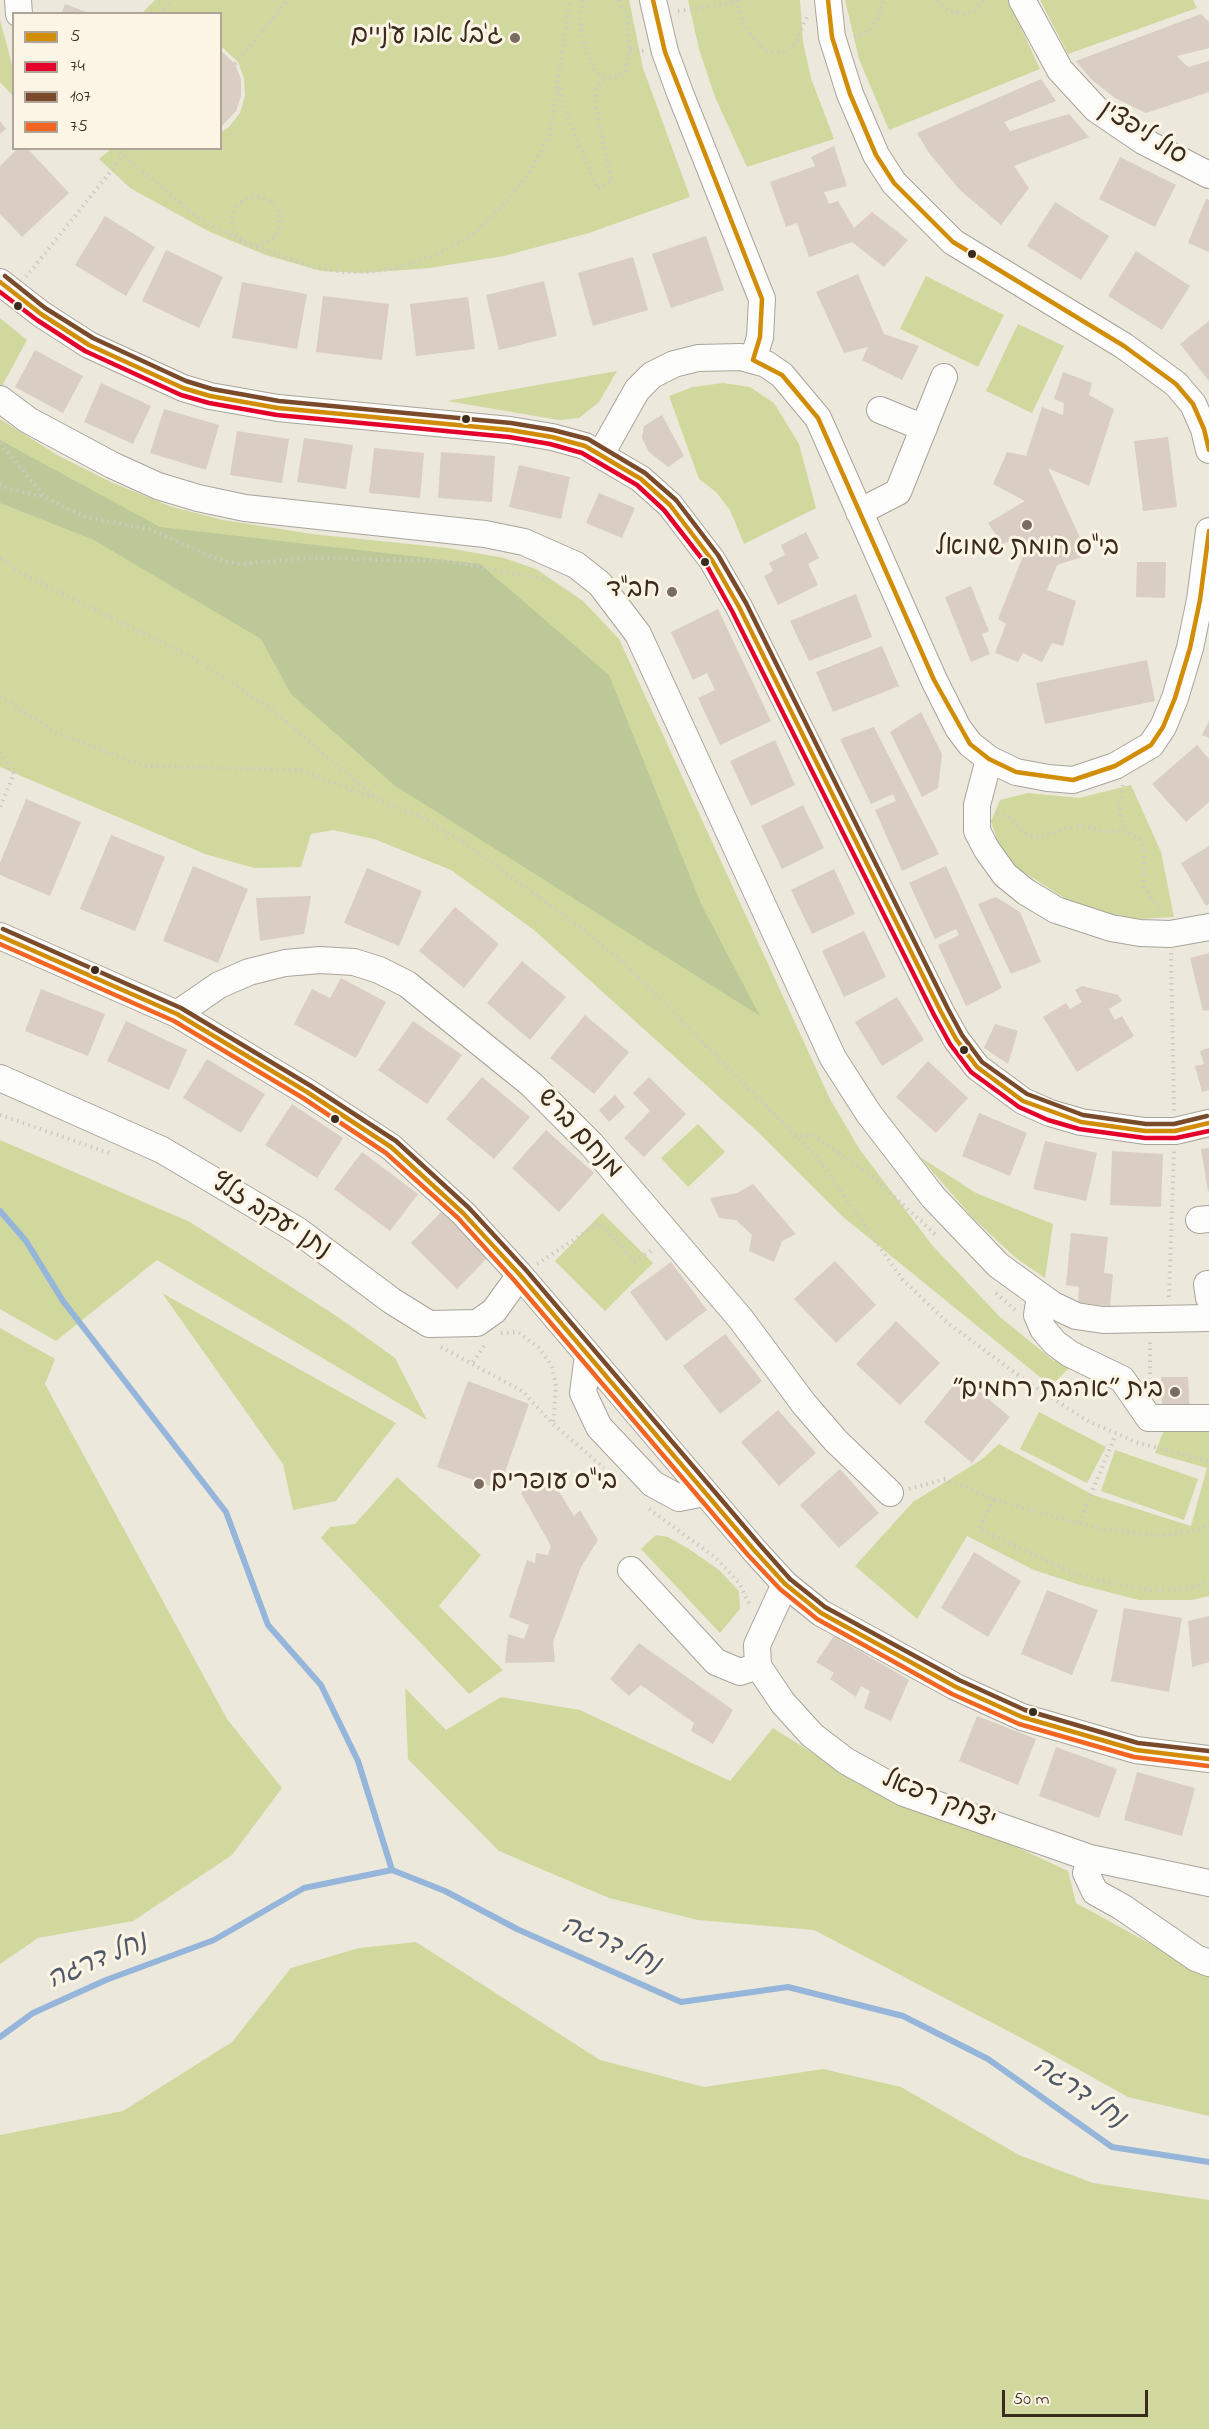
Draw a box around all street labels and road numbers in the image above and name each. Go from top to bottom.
street label: סול ליפצין [1092,96,1192,174]
street label: מנחם ברש [529,1084,627,1186]
street label: נתן יעקב זלץ [204,1169,336,1267]
street label: יצחק רפאל [877,1765,999,1839]

